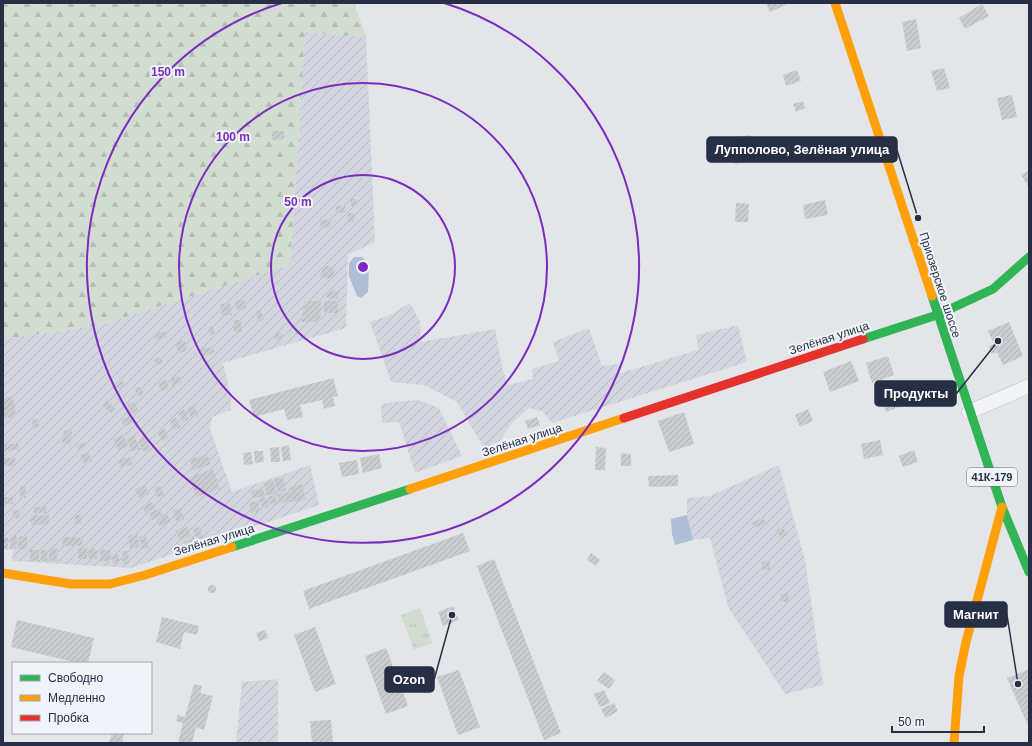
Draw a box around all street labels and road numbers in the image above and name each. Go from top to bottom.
street label: Приозерское шоссе [916,230,964,340]
street label: Зелёная улица [787,318,871,358]
street label: Зелёная улица [480,420,564,460]
road number: 41К-179 [967,468,1017,486]
street label: Зелёная улица [172,521,256,559]

